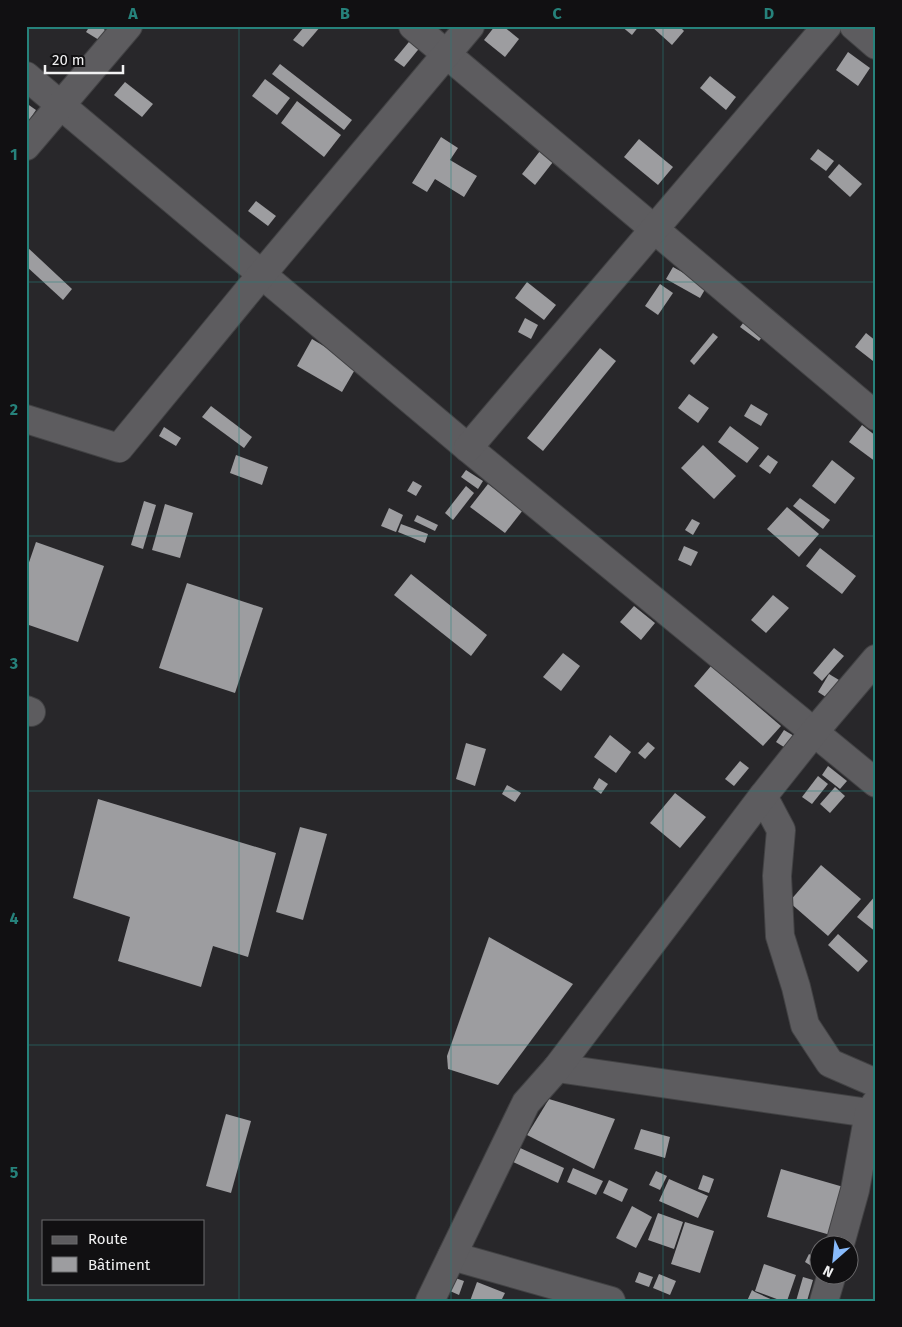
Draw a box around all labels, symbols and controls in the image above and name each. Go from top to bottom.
text: A [127,4,138,23]
text: B [340,4,350,23]
text: C [552,4,562,23]
text: D [764,4,774,23]
scale bar [45,42,122,74]
text: 20 m [52,51,85,69]
text: 1 [10,145,18,164]
text: 2 [10,400,18,419]
text: 3 [9,654,18,673]
text: 4 [9,909,19,928]
text: 5 [10,1163,19,1182]
legend [42,1220,205,1284]
text: Route [88,1230,128,1248]
north arrow [810,1234,860,1284]
text: Bâtiment [88,1256,151,1274]
text: N [820,1261,836,1281]

